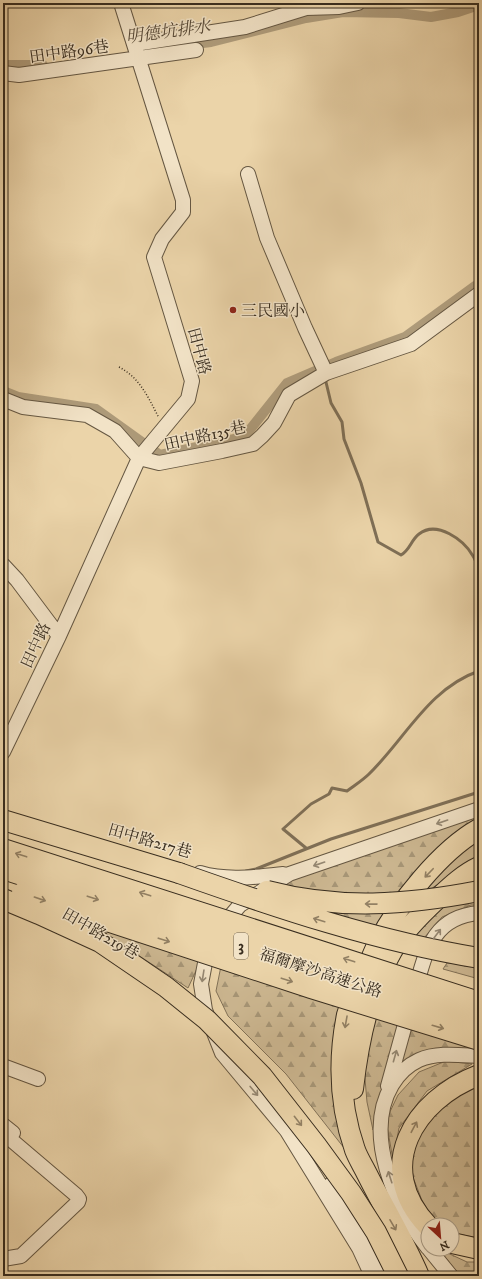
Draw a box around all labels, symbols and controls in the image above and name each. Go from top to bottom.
water label: 明德坑排水 [125,15,214,49]
street label: 田中路96巷 [28,36,110,67]
place label: 三民國小 [241,301,305,321]
marker: 三民國小 [228,305,238,315]
street label: 田中路 [183,325,215,377]
street label: 田中路135巷 [162,417,248,455]
street label: 田中路 [17,619,55,671]
street label: 田中路217巷 [106,819,194,862]
one-way arrow [436,819,449,826]
one-way arrow [15,851,28,858]
one-way arrow [313,860,325,868]
one-way arrow [424,868,434,878]
one-way arrow [139,890,151,898]
one-way arrow [87,895,100,902]
one-way arrow [34,896,46,904]
one-way arrow [365,900,378,908]
street label: 田中路219巷 [58,904,143,964]
one-way arrow [312,916,325,923]
one-way arrow [433,928,441,939]
road number: 3 [234,933,248,959]
one-way arrow [157,937,170,944]
street label: 福爾摩沙高速公路 [257,944,385,1002]
one-way arrow [342,956,355,963]
one-way arrow [198,969,206,982]
one-way arrow [280,977,293,984]
one-way arrow [342,1015,350,1028]
one-way arrow [431,1024,444,1031]
one-way arrow [392,1050,399,1063]
one-way arrow [249,1086,258,1097]
one-way arrow [293,1116,302,1127]
one-way arrow [410,1121,418,1133]
one-way arrow [386,1171,393,1184]
north arrow [420,1217,460,1257]
one-way arrow [390,1219,398,1231]
text: N [437,1237,451,1253]

